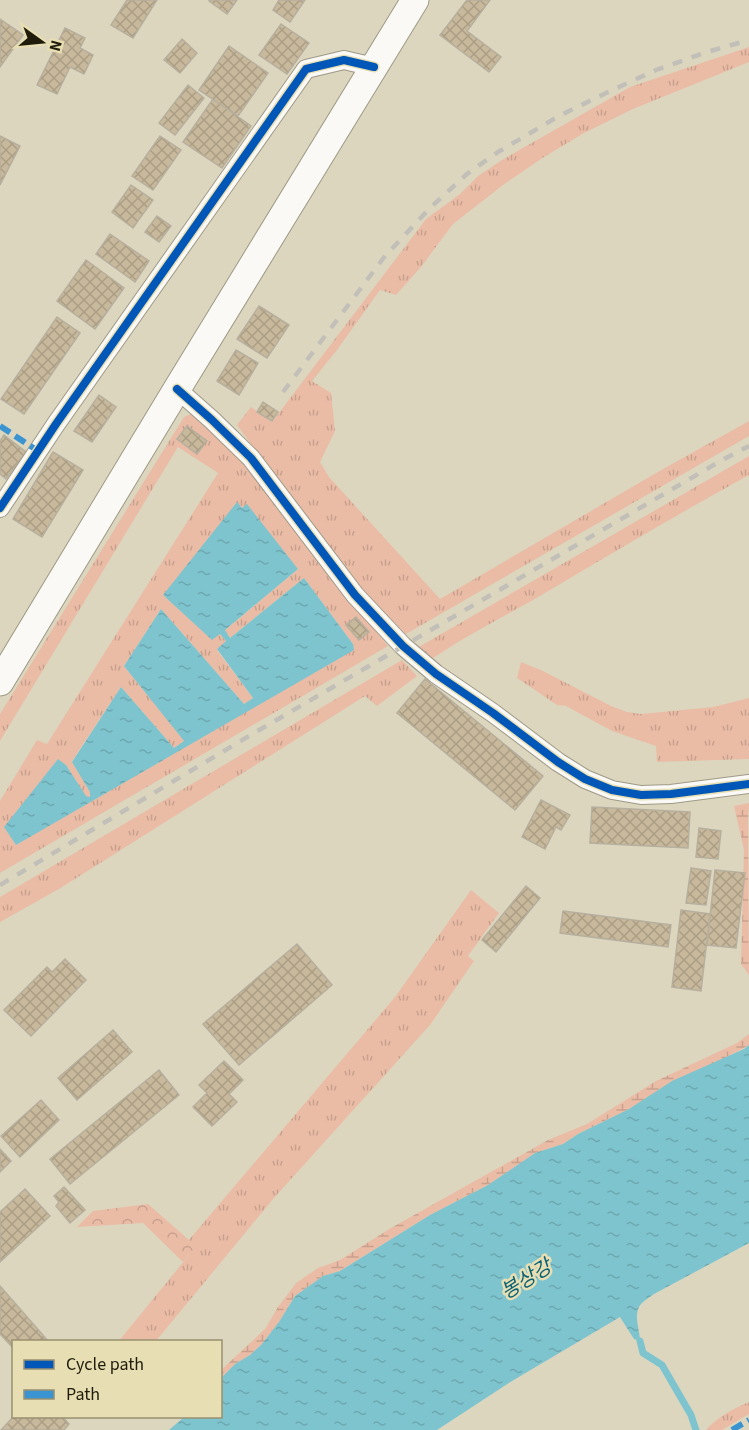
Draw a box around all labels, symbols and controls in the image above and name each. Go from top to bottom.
north arrow [12,12,72,72]
text: N [44,38,68,54]
water label: 봉상강 [496,1252,560,1306]
legend [12,1340,222,1418]
text: Cycle path [66,1352,144,1377]
text: Path [66,1382,100,1407]

